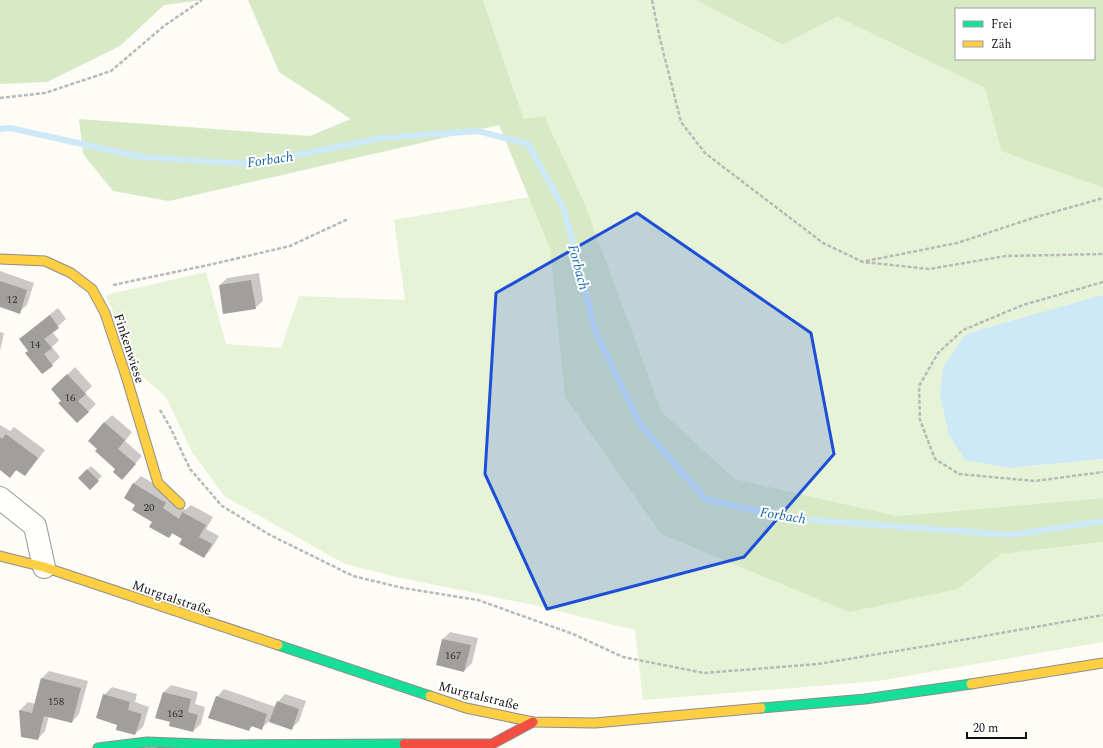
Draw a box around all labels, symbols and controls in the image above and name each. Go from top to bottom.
legend [955,8,1095,60]
text: Frei [991,15,1013,34]
text: Zäh [991,35,1012,54]
water label: Forbach [246,146,294,173]
water label: Forbach [562,242,595,292]
house number: 12 [7,291,18,308]
street label: Finkenwiese [108,311,150,386]
house number: 14 [30,336,41,353]
house number: 16 [65,389,76,406]
house number: 20 [144,499,155,516]
water label: Forbach [758,501,807,529]
street label: Murgtalstraße [129,575,214,621]
house number: 167 [445,647,462,664]
street label: Murgtalstraße [436,676,521,716]
house number: 158 [48,693,65,710]
house number: 162 [167,705,184,722]
scale bar [967,714,1026,740]
text: 20 m [973,719,998,738]

